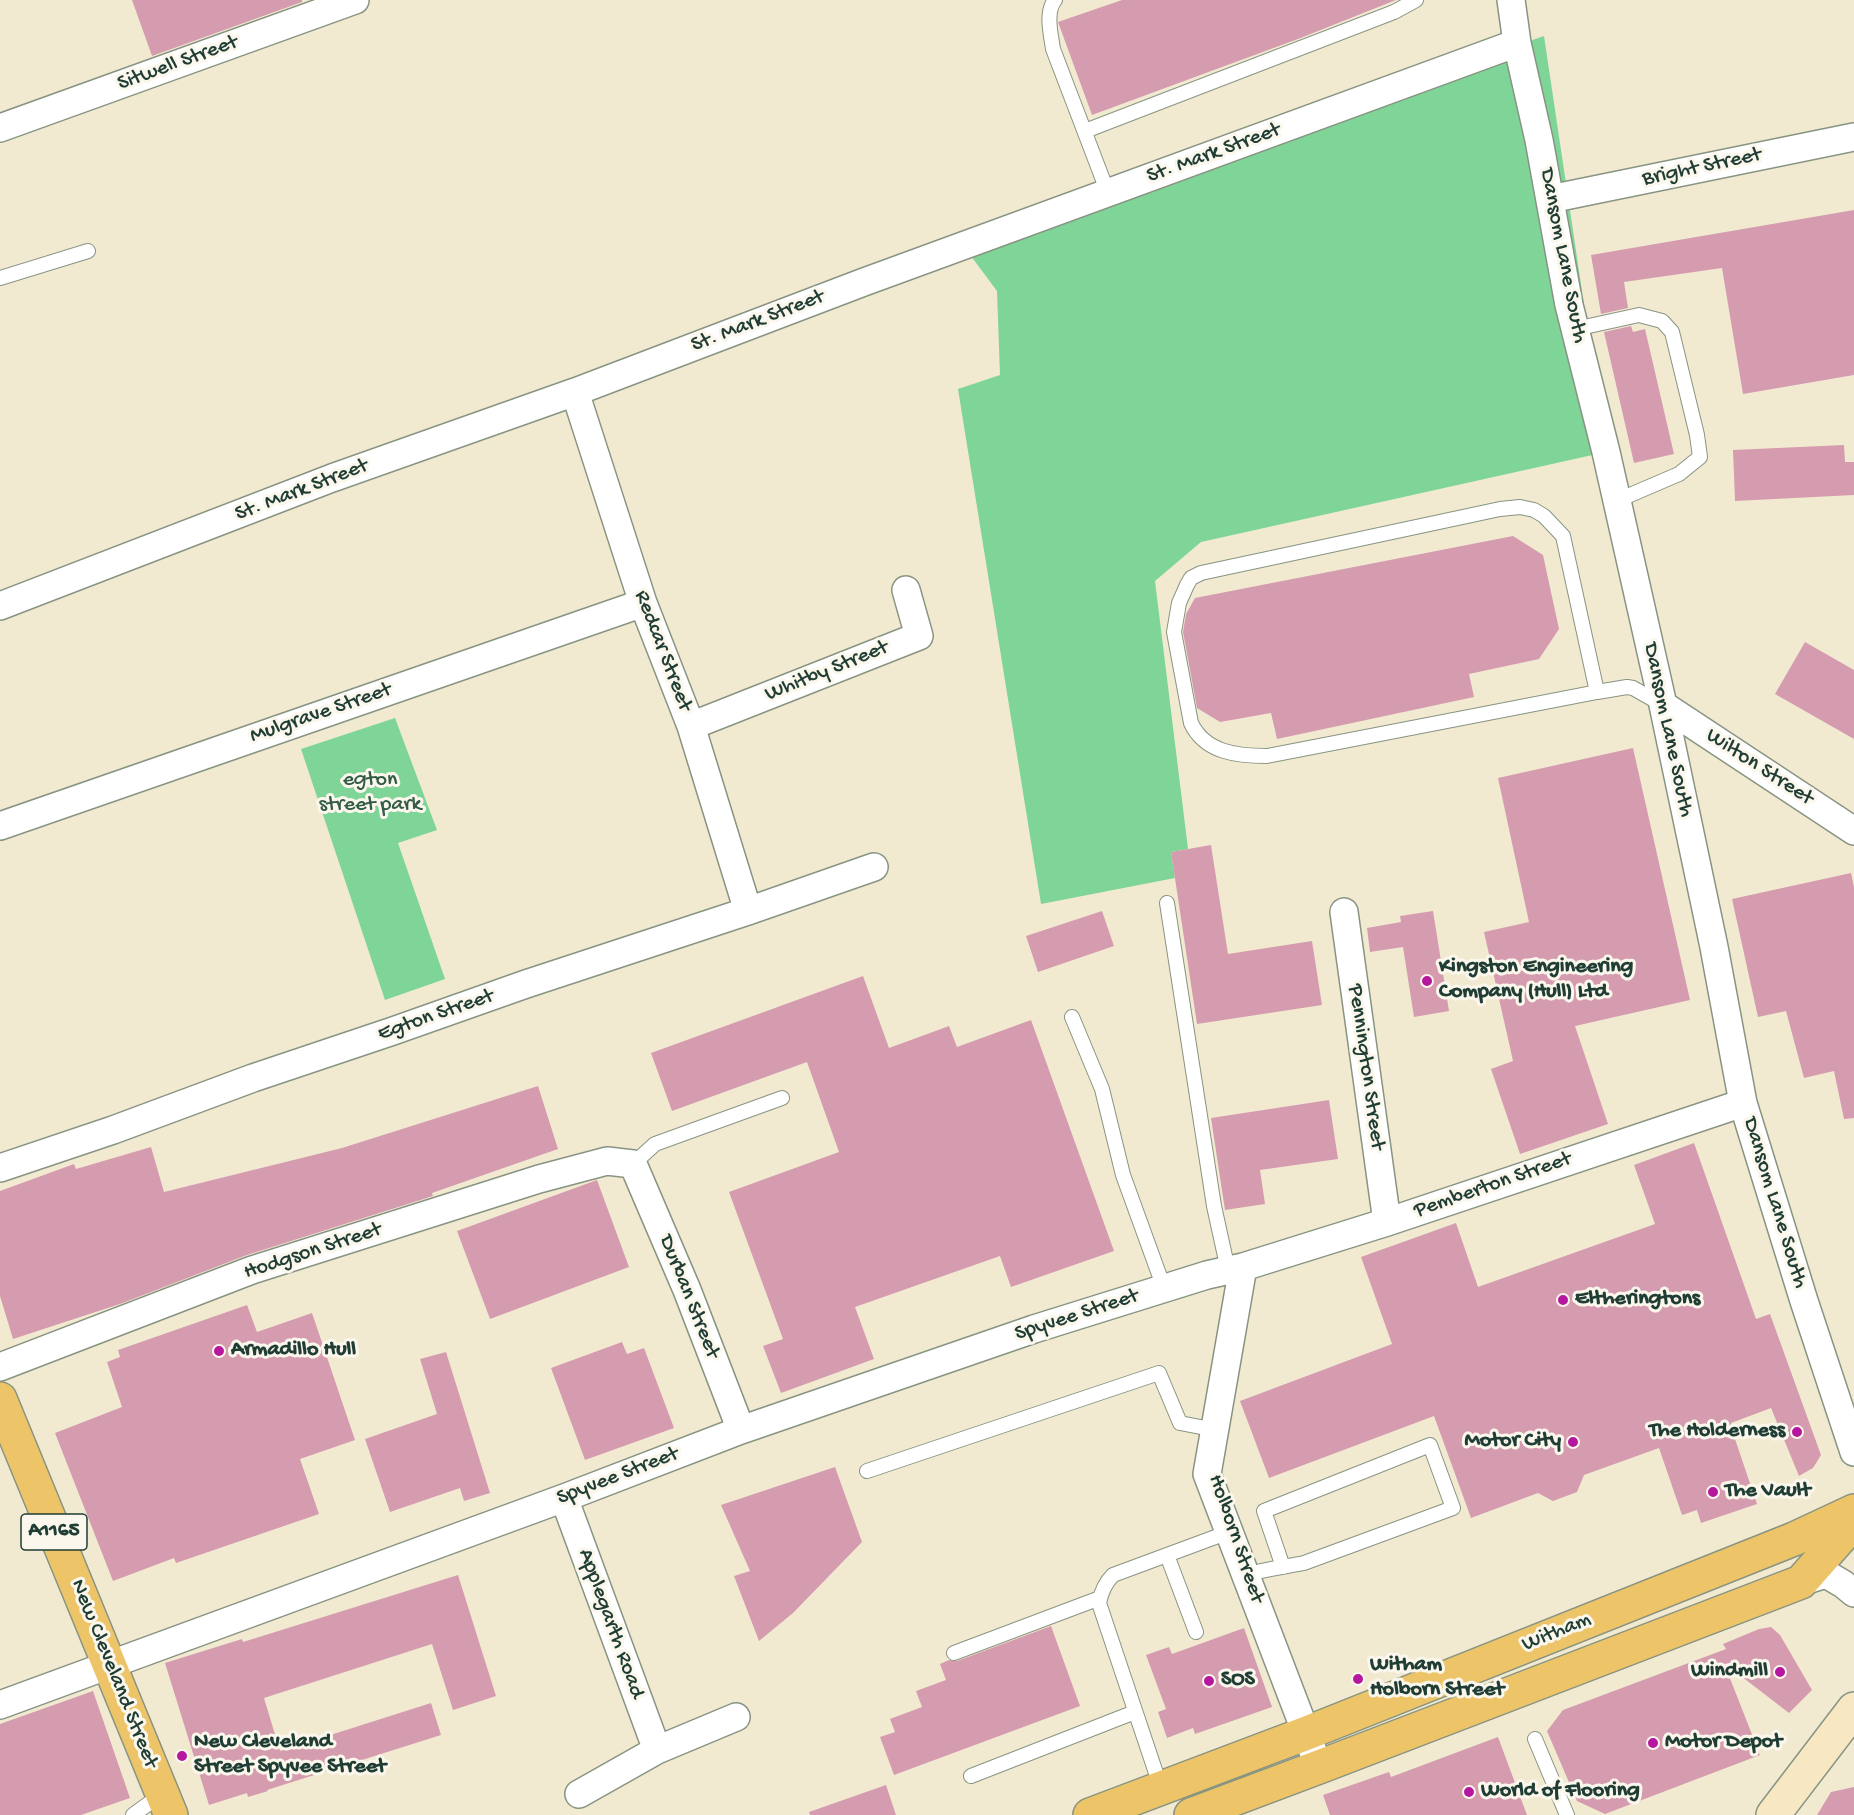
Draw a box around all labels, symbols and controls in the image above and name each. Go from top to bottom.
street label: Sitwell Street [114,30,242,98]
street label: St. Mark Street [1144,118,1284,190]
street label: Bright Street [1640,143,1764,193]
street label: Dansom Lane South [1532,166,1592,346]
street label: St. Mark Street [688,285,828,359]
street label: St. Mark Street [232,454,372,528]
street label: Redcar Street [627,587,697,715]
street label: Whitby Street [762,635,892,709]
street label: Dansom Lane South [1636,641,1698,819]
street label: Mulgrave Street [247,677,395,751]
street label: Wilton Street [1700,723,1818,813]
park label: egton street park [319,768,421,819]
place label: Kingston Engineering Company (Hull) Ltd [1439,955,1633,1006]
marker: Kingston Engineering Company (Hull) Ltd [1420,974,1434,988]
street label: Pennington Street [1340,983,1390,1151]
street label: Egton Street [375,984,497,1048]
street label: Dansom Lane South [1735,1114,1813,1292]
street label: Pemberton Street [1411,1147,1575,1225]
street label: Hodgson Street [241,1217,385,1287]
street label: Durban Street [651,1232,725,1362]
street label: Spyvee Street [1012,1284,1142,1348]
place label: Eltheringtons [1575,1287,1700,1313]
marker: Eltheringtons [1556,1293,1570,1307]
place label: Armadillo Hull [231,1338,356,1364]
marker: Armadillo Hull [212,1344,226,1358]
place label: The Holderness [1649,1419,1785,1445]
marker: The Holderness [1790,1425,1804,1439]
place label: Motor City [1464,1429,1561,1455]
marker: Motor City [1566,1435,1580,1449]
street label: Spyvee Street [553,1442,683,1512]
street label: Holborn Street [1201,1471,1269,1607]
place label: The Vault [1725,1479,1810,1505]
marker: The Vault [1706,1485,1720,1499]
road number: A1165 [21,1514,87,1550]
street label: Applegarth Road [571,1546,649,1702]
street label: New Cleveland Street [63,1576,163,1772]
street label: Witham [1519,1607,1595,1659]
place label: Witham Holborn Street [1370,1653,1504,1705]
place label: Windmill [1691,1659,1768,1685]
marker: Windmill [1773,1665,1787,1679]
place label: SOS [1221,1668,1255,1694]
marker: Witham Holborn Street [1351,1672,1365,1686]
marker: SOS [1202,1674,1216,1688]
place label: New Cleveland Street Spyvee Street [194,1730,386,1782]
place label: Motor Depot [1665,1730,1782,1756]
marker: Motor Depot [1646,1736,1660,1750]
marker: New Cleveland Street Spyvee Street [175,1749,189,1763]
place label: World of Flooring [1481,1779,1640,1805]
marker: World of Flooring [1462,1785,1476,1799]

